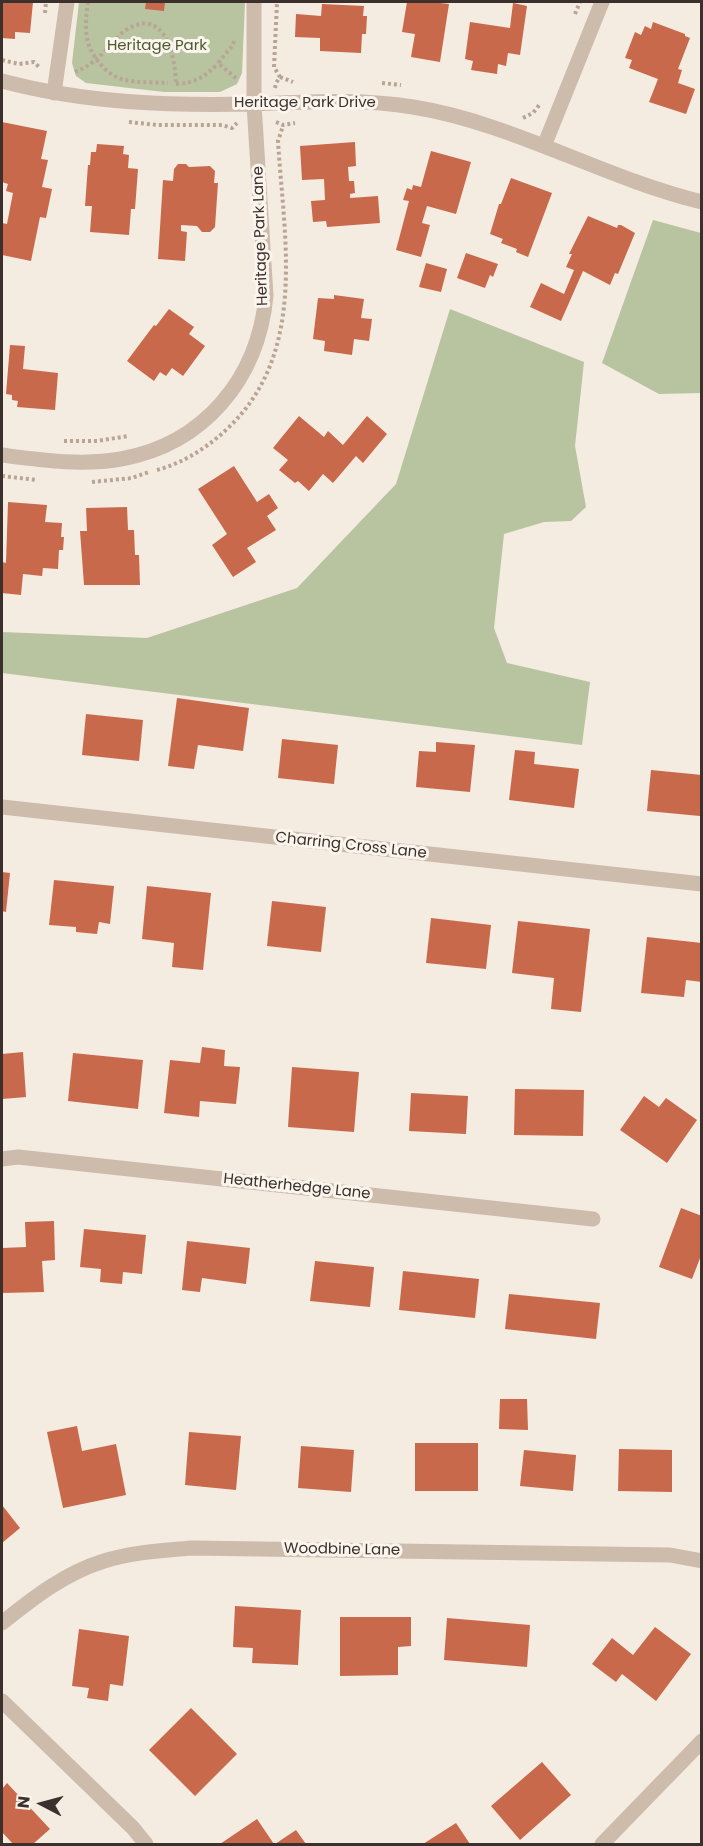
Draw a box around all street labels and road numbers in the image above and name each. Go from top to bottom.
street label: Heritage Park Drive [234,94,376,112]
street label: Heritage Park Lane [250,166,272,306]
street label: Charring Cross Lane [275,829,427,863]
street label: Heatherhedge Lane [223,1170,371,1204]
street label: Woodbine Lane [284,1540,400,1560]

